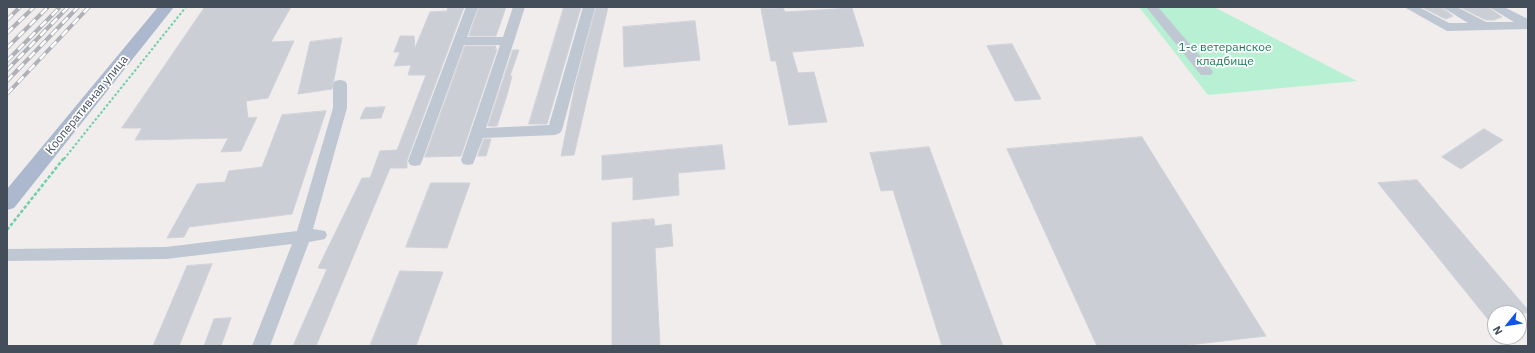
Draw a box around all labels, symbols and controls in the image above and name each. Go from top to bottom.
park label: 1-е ветеранское кладбище [1179,41,1271,69]
street label: Кооперативная улица [43,53,131,157]
north arrow [1487,305,1527,345]
text: N [1489,324,1506,337]

